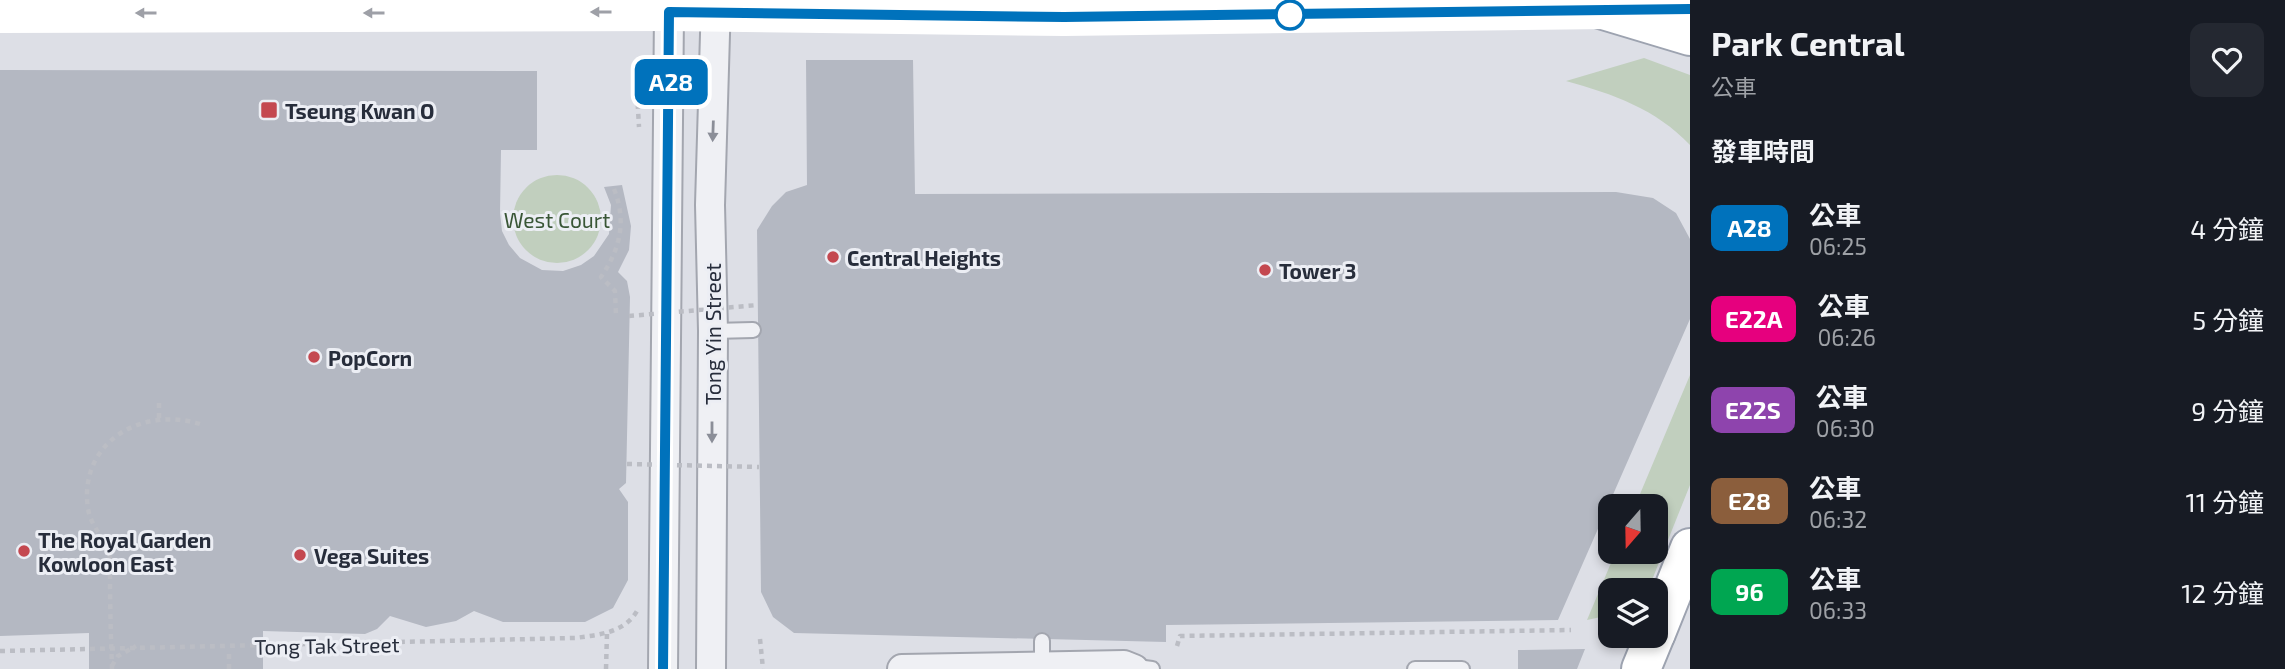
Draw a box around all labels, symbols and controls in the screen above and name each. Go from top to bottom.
unlabelled marker [1275,0,1305,30]
one-way arrow [135,7,157,19]
one-way arrow [362,7,384,19]
one-way arrow [590,7,612,18]
text: Park Central [1711,23,1905,63]
button: heart [2190,23,2264,97]
line badge: A28 [631,59,711,105]
text: A28 [649,67,693,96]
text: 公車 [1711,73,1757,101]
place label: Tseung Kwan O [285,98,435,123]
marker: Tseung Kwan O [259,100,279,120]
one-way arrow [707,120,718,142]
text: 發車時間 [1711,135,1815,166]
text: 公車 [1809,199,1861,230]
park label: West Court [504,207,610,232]
text: A28 [1727,213,1772,242]
text: 4 分鐘 [2190,213,2264,244]
text: 06:25 [1809,232,1867,260]
place label: Central Heights [847,245,1001,270]
marker: Central Heights [825,249,841,265]
place label: Tower 3 [1279,258,1356,283]
marker: Tower 3 [1257,262,1273,278]
street label: Tong Yin Street [700,263,725,405]
text: 公車 [1817,290,1869,321]
text: E22A [1725,304,1782,333]
text: 5 分鐘 [2192,304,2264,335]
text: 06:26 [1817,323,1876,351]
place label: PopCorn [328,345,412,370]
marker: PopCorn [306,349,322,365]
text: 公車 [1816,381,1868,412]
text: E22S [1725,395,1781,424]
text: 9 分鐘 [2191,395,2264,426]
text: 06:30 [1816,414,1875,442]
one-way arrow [706,421,718,443]
text: 公車 [1809,472,1861,503]
text: E28 [1728,486,1771,515]
text: 11 分鐘 [2186,486,2264,517]
north arrow [1598,494,1668,564]
map controls [1598,494,1668,648]
text: 06:32 [1809,505,1867,533]
place label: The Royal Garden Kowloon East [38,527,211,576]
marker: The Royal Garden Kowloon East [16,543,32,559]
place label: Vega Suites [314,543,429,568]
marker: Vega Suites [292,547,308,563]
text: 公車 [1809,563,1861,594]
text: 96 [1735,577,1764,606]
text: 12 分鐘 [2181,577,2264,608]
button: layers [1598,578,1668,648]
text: 06:33 [1809,596,1867,624]
street label: Tong Tak Street [254,631,400,659]

